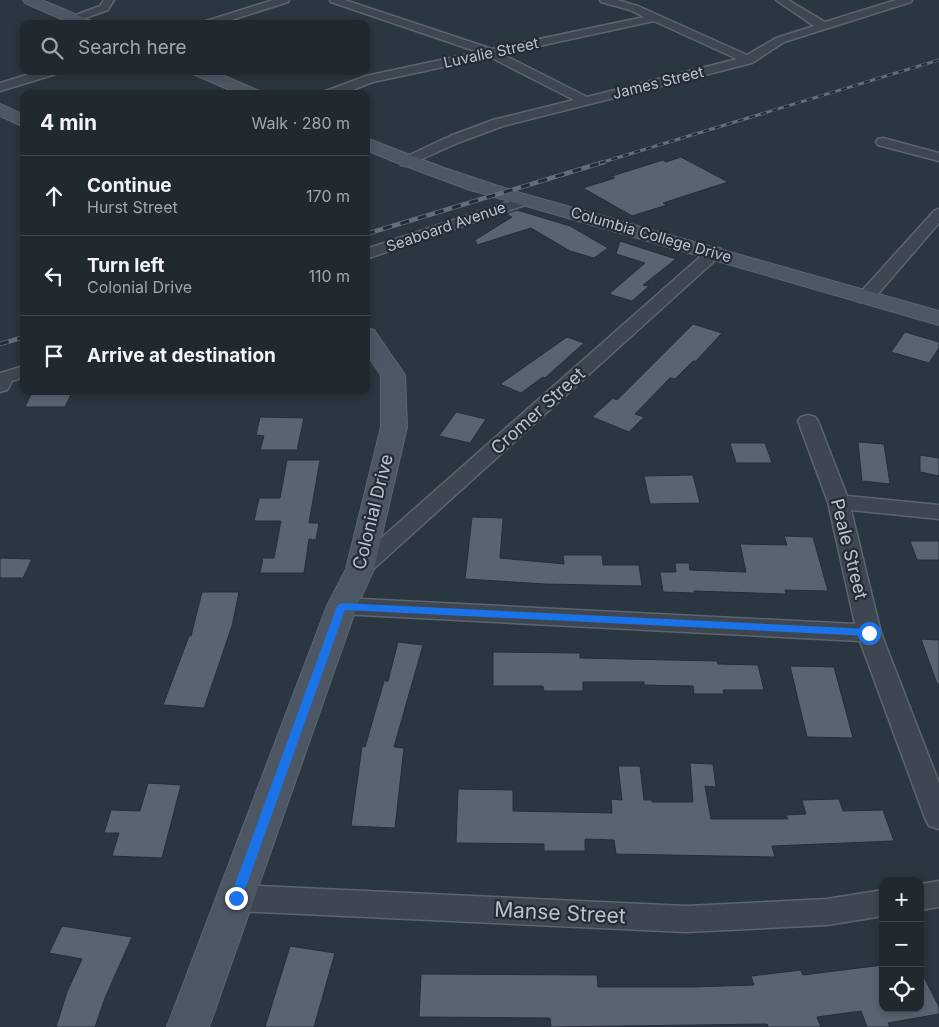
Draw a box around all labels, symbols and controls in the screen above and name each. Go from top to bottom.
search box [20,20,370,75]
street label: Luvalie Street [442,33,540,72]
icon: search [38,34,66,62]
text: Search here [78,36,187,59]
street label: James Street [610,62,706,103]
text: 4 min [40,110,97,135]
text: Walk · 280 m [252,113,350,133]
text: Continue [87,174,172,197]
icon: ahead [40,182,68,210]
text: 170 m [306,186,350,206]
text: Hurst Street [87,197,178,217]
street label: Seaboard Avenue [384,197,508,256]
street label: Columbia College Drive [569,202,734,267]
text: Turn left [87,254,165,277]
icon: left [40,262,68,290]
text: 110 m [308,266,350,286]
text: Colonial Drive [87,277,192,297]
icon: arrive [40,342,68,370]
text: Arrive at destination [87,344,276,367]
street label: Cromer Street [486,363,589,458]
street label: Colonial Drive [348,452,397,572]
street label: Peale Street [827,496,872,601]
route start [858,622,881,645]
map controls [879,877,924,1012]
button: + [879,877,924,922]
route end [225,887,248,910]
street label: Manse Street [494,897,627,928]
button: − [879,922,924,967]
button: locate [879,967,924,1012]

